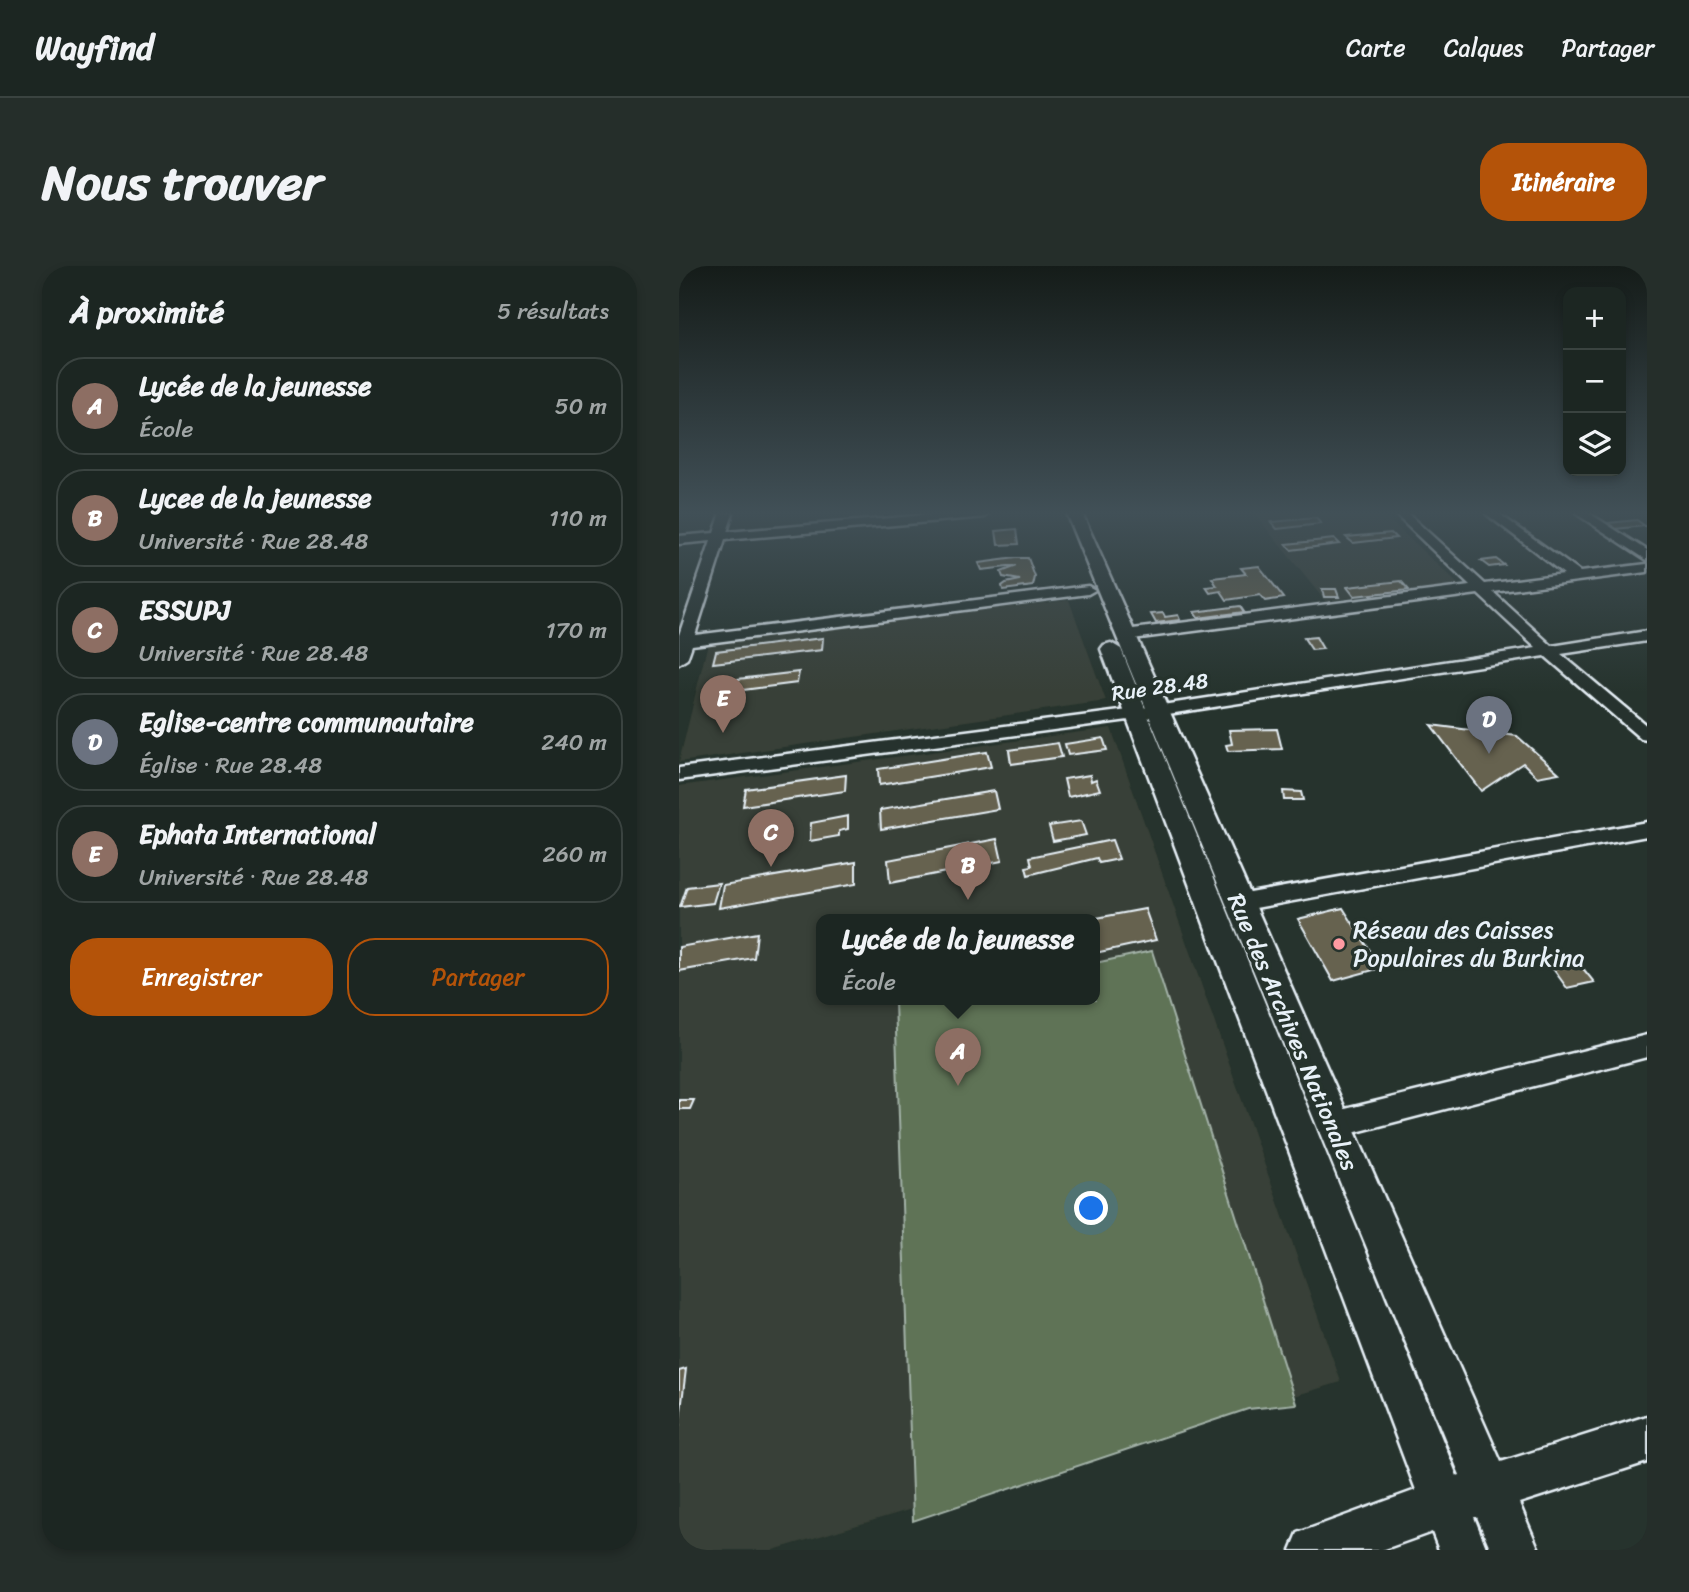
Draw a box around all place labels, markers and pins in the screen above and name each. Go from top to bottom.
pin: E [700,675,746,733]
pin: D [1466,696,1512,754]
pin: C [748,809,794,867]
pin: B [945,842,991,900]
place label: Réseau des Caisses Populaires du Burkina [1353,909,1584,979]
marker: Réseau des Caisses Populaires du Burkina [1331,936,1347,952]
pin: A [935,1028,981,1086]

